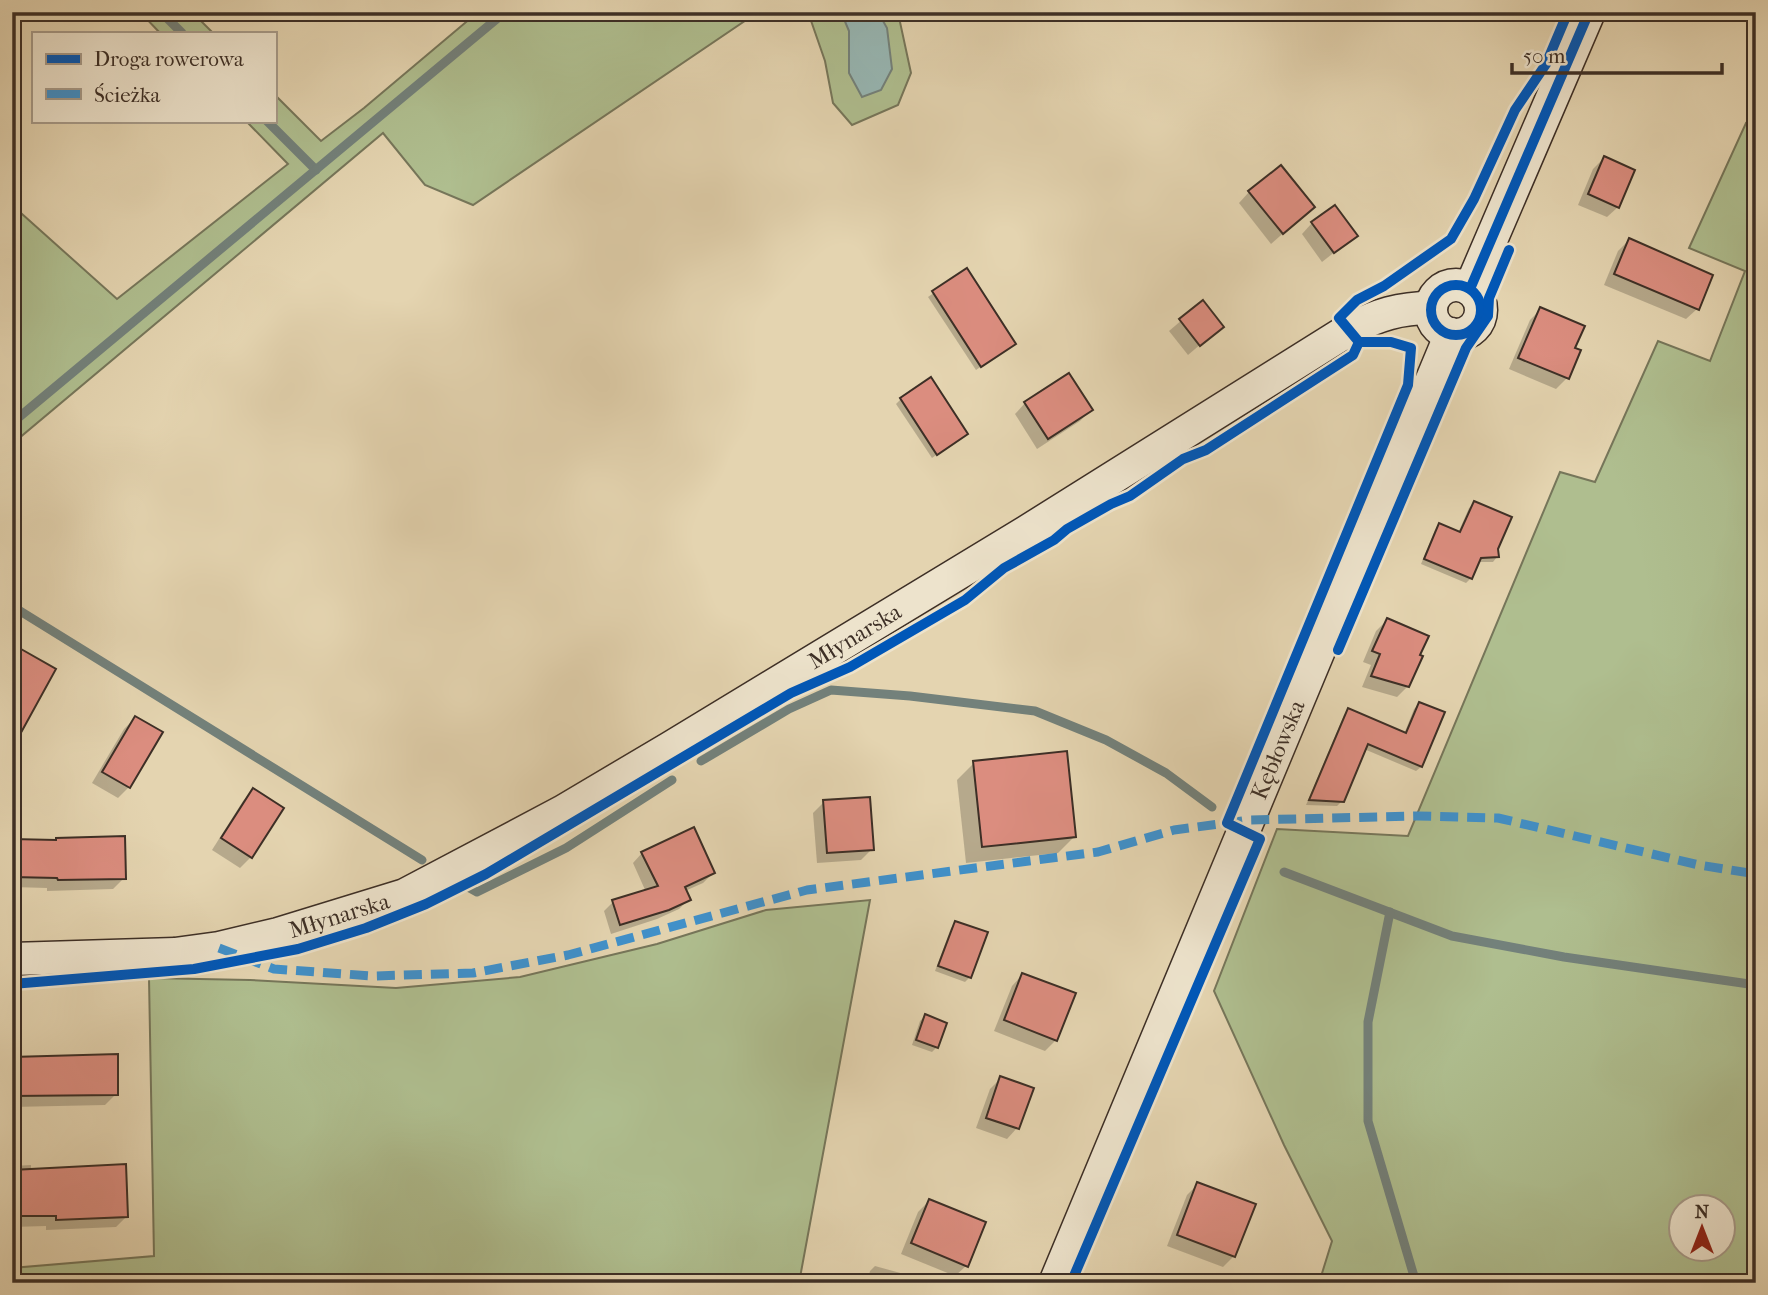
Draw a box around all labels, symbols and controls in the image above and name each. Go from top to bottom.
legend [32,32,276,122]
scale bar [1512,32,1722,76]
text: 50 m [1523,44,1566,68]
text: Droga rowerowa [94,47,244,71]
text: Ścieżka [94,83,161,107]
street label: Młynarska [803,598,907,675]
street label: Kębłowska [1245,696,1311,803]
street label: Młynarska [286,887,393,944]
north arrow [1666,1194,1736,1264]
text: N [1695,1201,1710,1223]

